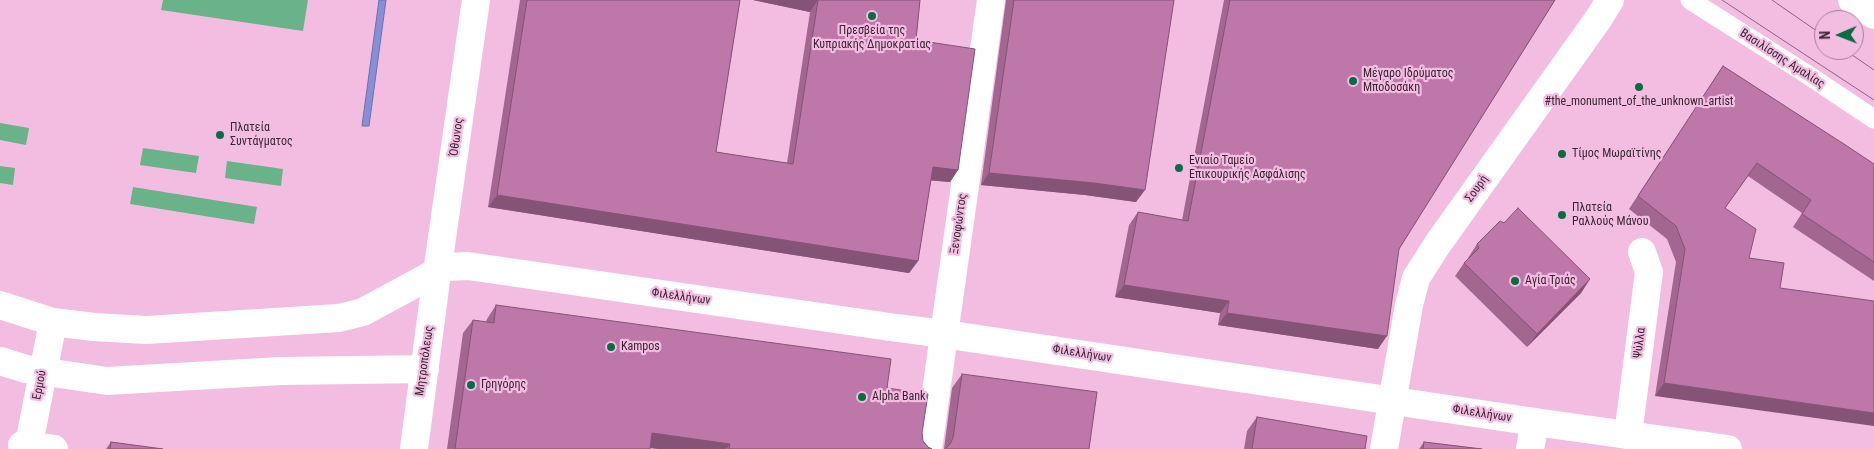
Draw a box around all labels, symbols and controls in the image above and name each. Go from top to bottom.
marker: Πρεσβεία της Κυπριακής Δημοκρατίας [866,10,878,22]
north arrow [1814,10,1864,60]
place label: Πρεσβεία της Κυπριακής Δημοκρατίας [813,24,931,52]
street label: Βασιλίσσης Αμαλίας [1737,26,1827,92]
text: N [1817,31,1833,40]
place label: Μέγαρο Ιδρύματος Μποδοσάκη [1363,67,1453,95]
marker: Μέγαρο Ιδρύματος Μποδοσάκη [1347,75,1359,87]
marker: #the_monument_of_the_unknown_artist [1633,81,1645,93]
place label: #the_monument_of_the_unknown_artist [1545,95,1733,109]
street label: Όθωνος [447,117,467,157]
place label: Πλατεία Συντάγματος [230,121,293,149]
marker: Πλατεία Συντάγματος [214,129,226,141]
place label: Τίμος Μωραϊτίνης [1572,147,1661,161]
marker: Τίμος Μωραϊτίνης [1556,148,1568,160]
place label: Ενιαίο Ταμείο Επικουρικής Ασφάλισης [1189,154,1306,182]
marker: Ενιαίο Ταμείο Επικουρικής Ασφάλισης [1173,162,1185,174]
street label: Σουρή [1462,173,1492,205]
street label: Ξενοφώντος [948,193,970,255]
place label: Πλατεία Ραλλούς Μάνου [1572,201,1648,229]
marker: Πλατεία Ραλλούς Μάνου [1556,209,1568,221]
place label: Αγία Τριάς [1525,274,1576,288]
marker: Αγία Τριάς [1509,275,1521,287]
street label: Φιλελλήνων [651,286,711,308]
street label: Μητροπόλεως [413,325,437,397]
street label: Ψύλλα [1631,327,1649,359]
place label: Kampos [621,340,660,354]
marker: Kampos [605,341,617,353]
street label: Φιλελλήνων [1052,342,1112,366]
street label: Ερμού [30,369,50,401]
place label: Γρηγόρης [481,378,526,392]
marker: Γρηγόρης [465,379,477,391]
place label: Alpha Bank [872,390,925,404]
marker: Alpha Bank [856,391,868,403]
street label: Φιλελλήνων [1452,402,1512,426]

